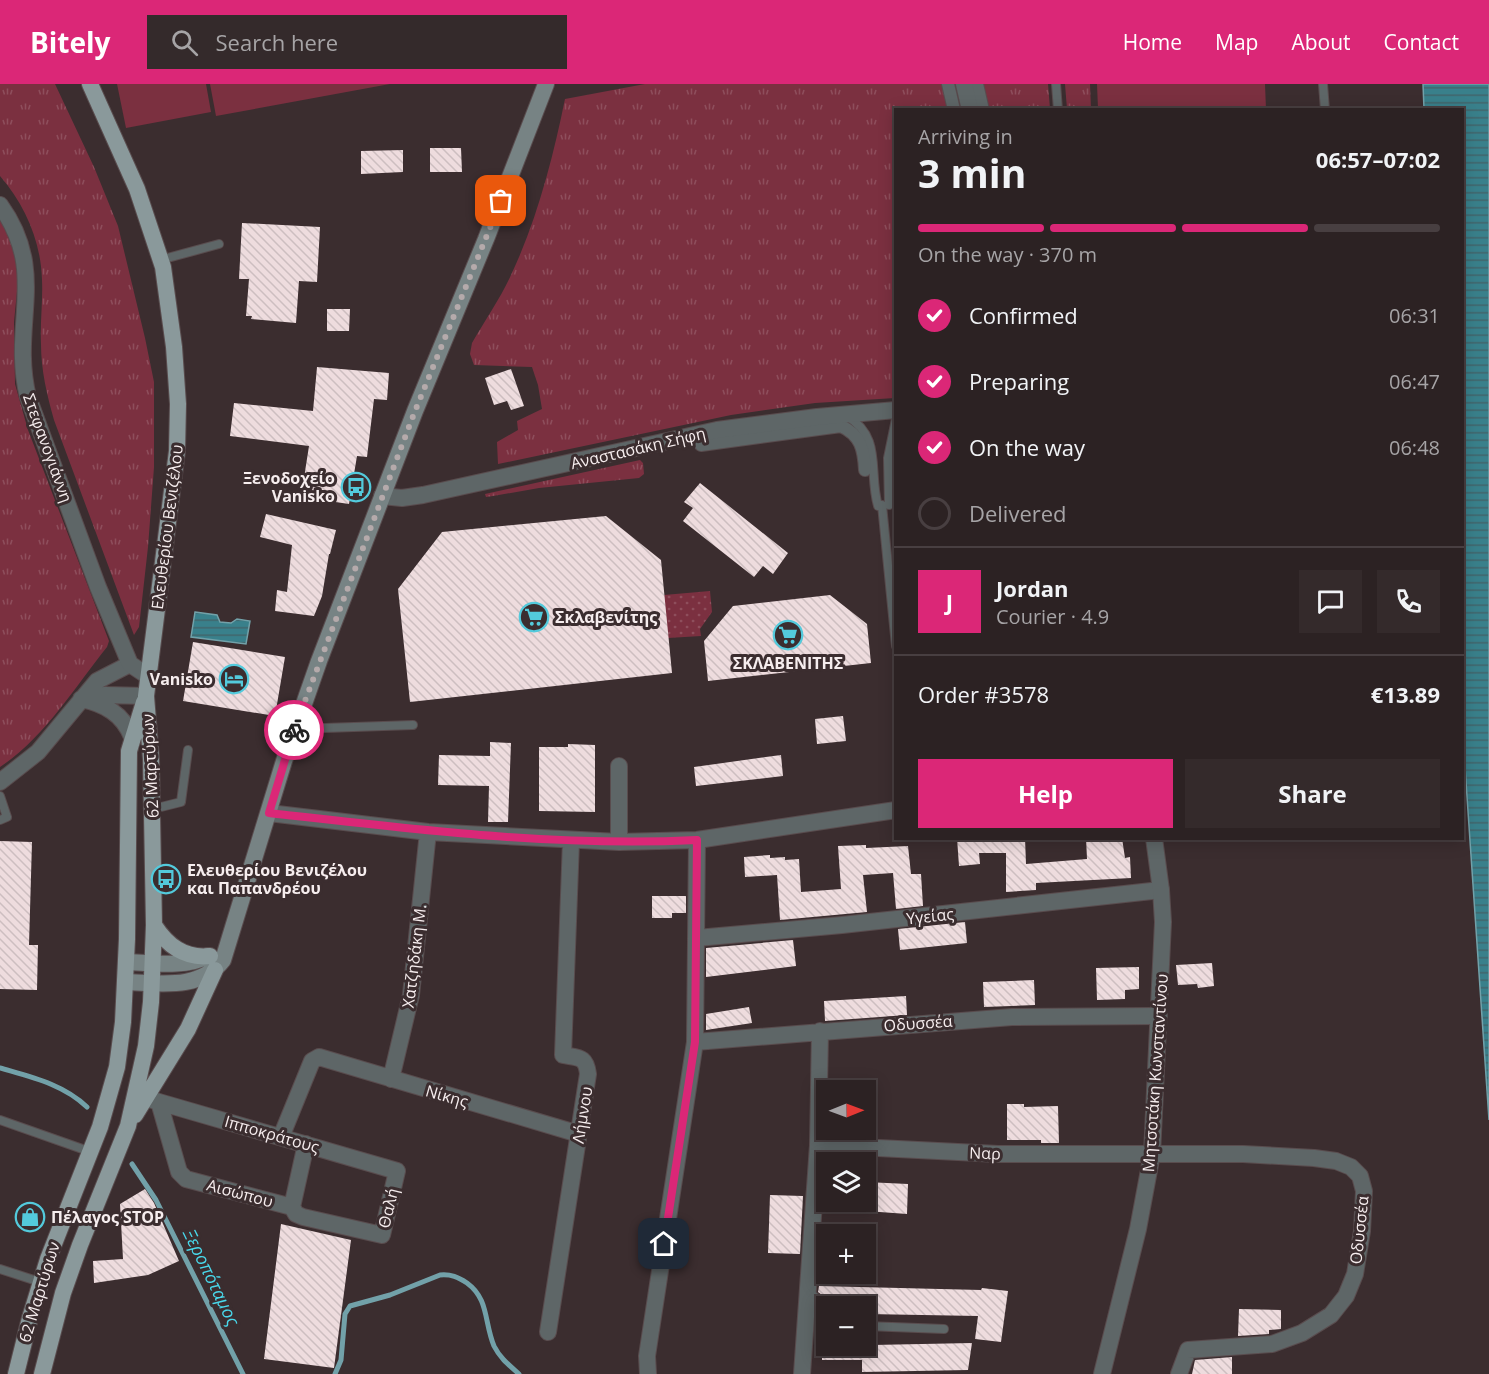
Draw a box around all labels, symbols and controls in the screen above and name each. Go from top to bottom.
search box [147,15,567,69]
text: Bitely [30,23,111,61]
icon: search [168,26,201,59]
text: Search here [216,27,338,57]
text: Home [1123,28,1182,56]
text: Map [1215,28,1258,56]
text: About [1291,28,1351,56]
text: Contact [1384,28,1459,56]
text: Arriving in [918,123,1013,150]
text: 06:57–07:02 [1316,144,1440,174]
text: 3 min [918,146,1026,199]
pin [475,175,526,226]
icon: bag [484,184,517,217]
text: On the way · 370 m [918,241,1097,268]
icon: check [918,299,951,332]
text: Confirmed [969,300,1078,330]
text: 06:31 [1389,302,1440,329]
icon: check [918,365,951,398]
text: Preparing [969,366,1069,396]
text: 06:47 [1389,368,1440,395]
street label: Στεφανογιάννη [18,391,78,505]
street label: Αναστασάκη Σήφη [568,422,708,474]
icon: check [918,431,951,464]
text: On the way [969,432,1085,462]
text: 06:48 [1389,434,1440,461]
street label: Ελευθερίου Βενιζέλου [146,443,188,611]
place label: Ξενοδοχείο Vanisko [243,467,335,507]
bus stop icon: Ξενοδοχείο Vanisko [340,471,372,503]
text: Delivered [969,498,1067,528]
button: chat [1299,570,1362,633]
button: phone [1377,570,1440,633]
text: Jordan [996,573,1069,603]
text: J [946,586,953,616]
supermarket icon: Σκλαβενίτης [518,601,550,633]
text: Courier · 4.9 [996,603,1109,630]
place label: Σκλαβενίτης [555,606,657,628]
supermarket icon: ΣΚΛΑΒΕΝΙΤΗΣ [772,619,804,651]
place label: ΣΚΛΑΒΕΝΙΤΗΣ [733,652,843,674]
hotel icon: Vanisko [218,663,250,695]
place label: Vanisko [150,668,213,690]
text: Order #3578 [918,679,1049,709]
text: €13.89 [1371,679,1440,709]
courier [264,700,324,760]
street label: 62 Μαρτύρων [136,713,164,819]
icon: bike [278,714,311,747]
button: Help [918,759,1173,828]
button: Share [1185,759,1440,828]
place label: Ελευθερίου Βενιζέλου και Παπανδρέου [187,859,367,899]
bus stop icon: Ελευθερίου Βενιζέλου και Παπανδρέου [150,863,182,895]
street label: Χατζηδάκη Μ. [397,903,431,1009]
street label: Υγείας [905,903,955,929]
street label: Μητσοτάκη Κωνσταντίνου [1137,973,1173,1173]
street label: Οδυσσέα [883,1010,953,1036]
street label: Νίκης [423,1079,471,1113]
north arrow [816,1080,876,1140]
map controls [816,1080,876,1356]
street label: Λήμνου [567,1085,597,1145]
street label: Ιπποκράτους [222,1110,322,1158]
street label: Ναρ [969,1141,1001,1165]
button: layers [816,1152,876,1212]
street label: Αισώπου [205,1174,275,1212]
street label: Θαλή [372,1186,404,1230]
street label: Οδυσσέα [1344,1194,1374,1265]
shop icon: Πέλαγος STOP [14,1201,46,1233]
place label: Πέλαγος STOP [51,1206,164,1228]
pin [638,1218,689,1269]
water label: Ξεροπόταμος [178,1223,246,1330]
button: + [816,1224,876,1284]
icon: home [647,1227,680,1260]
street label: 62 Μαρτύρων [13,1239,65,1345]
button: − [816,1296,876,1356]

